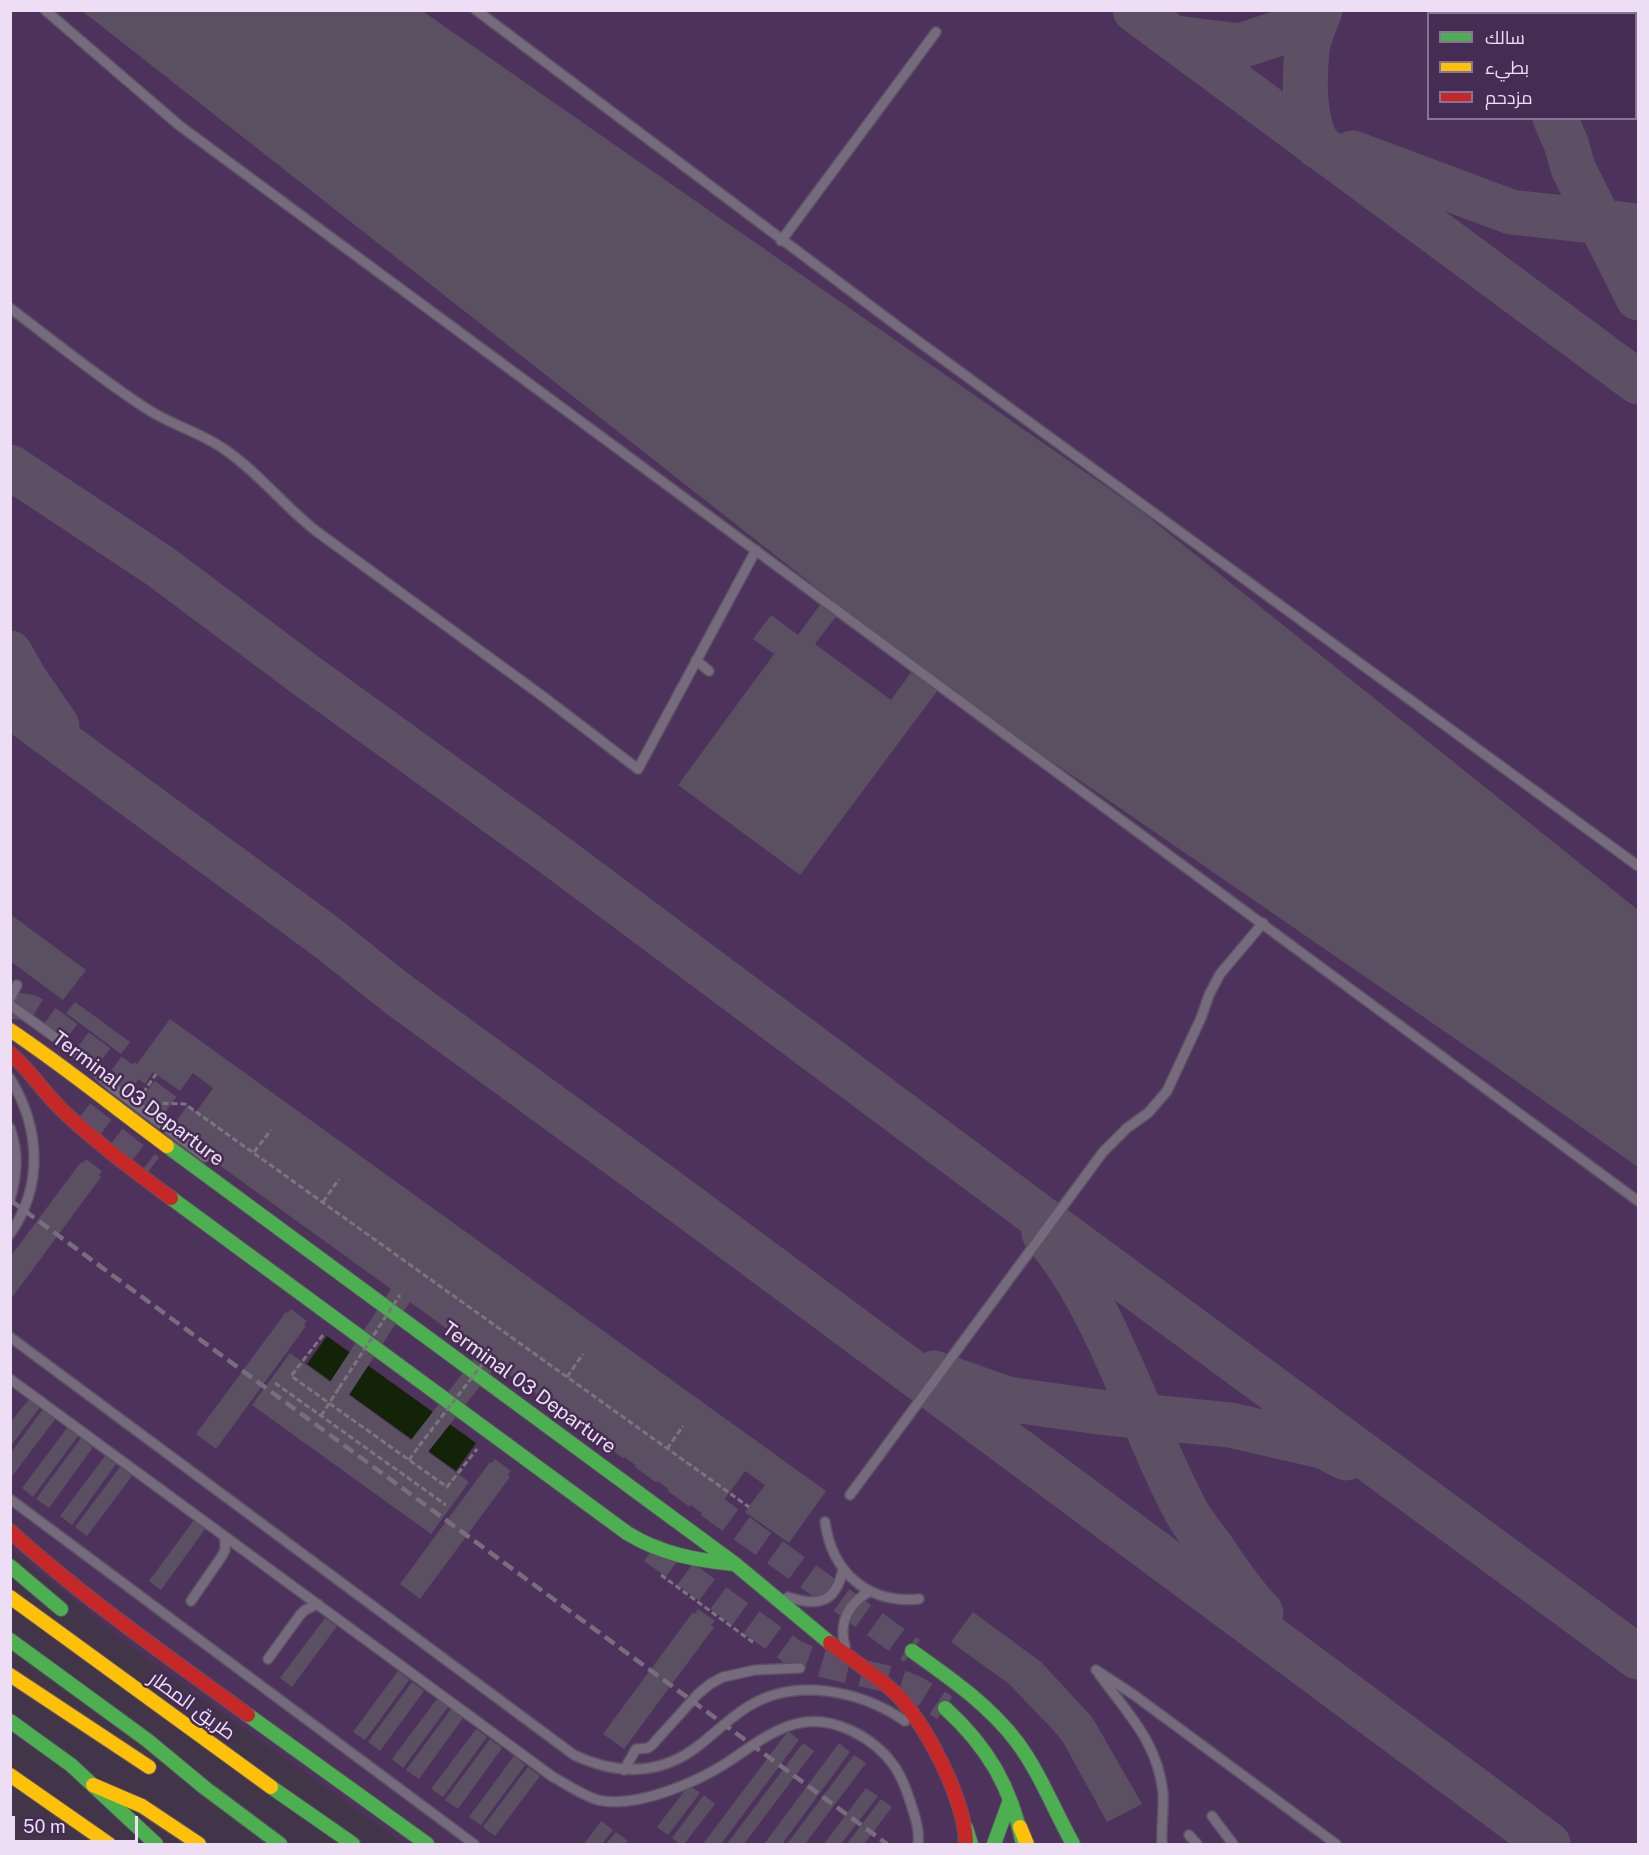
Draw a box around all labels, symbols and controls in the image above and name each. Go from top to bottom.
legend [1427,12,1637,120]
text: سالك [1485,27,1525,48]
text: بطيء [1485,57,1529,78]
text: مزدحم [1485,87,1533,108]
street label: Terminal 03 Departure [47,1027,229,1171]
street label: Terminal 03 Departure [437,1317,621,1459]
street label: طريق المطار [144,1667,240,1745]
scale bar [15,1804,141,1842]
text: 50 m [23,1816,66,1837]

